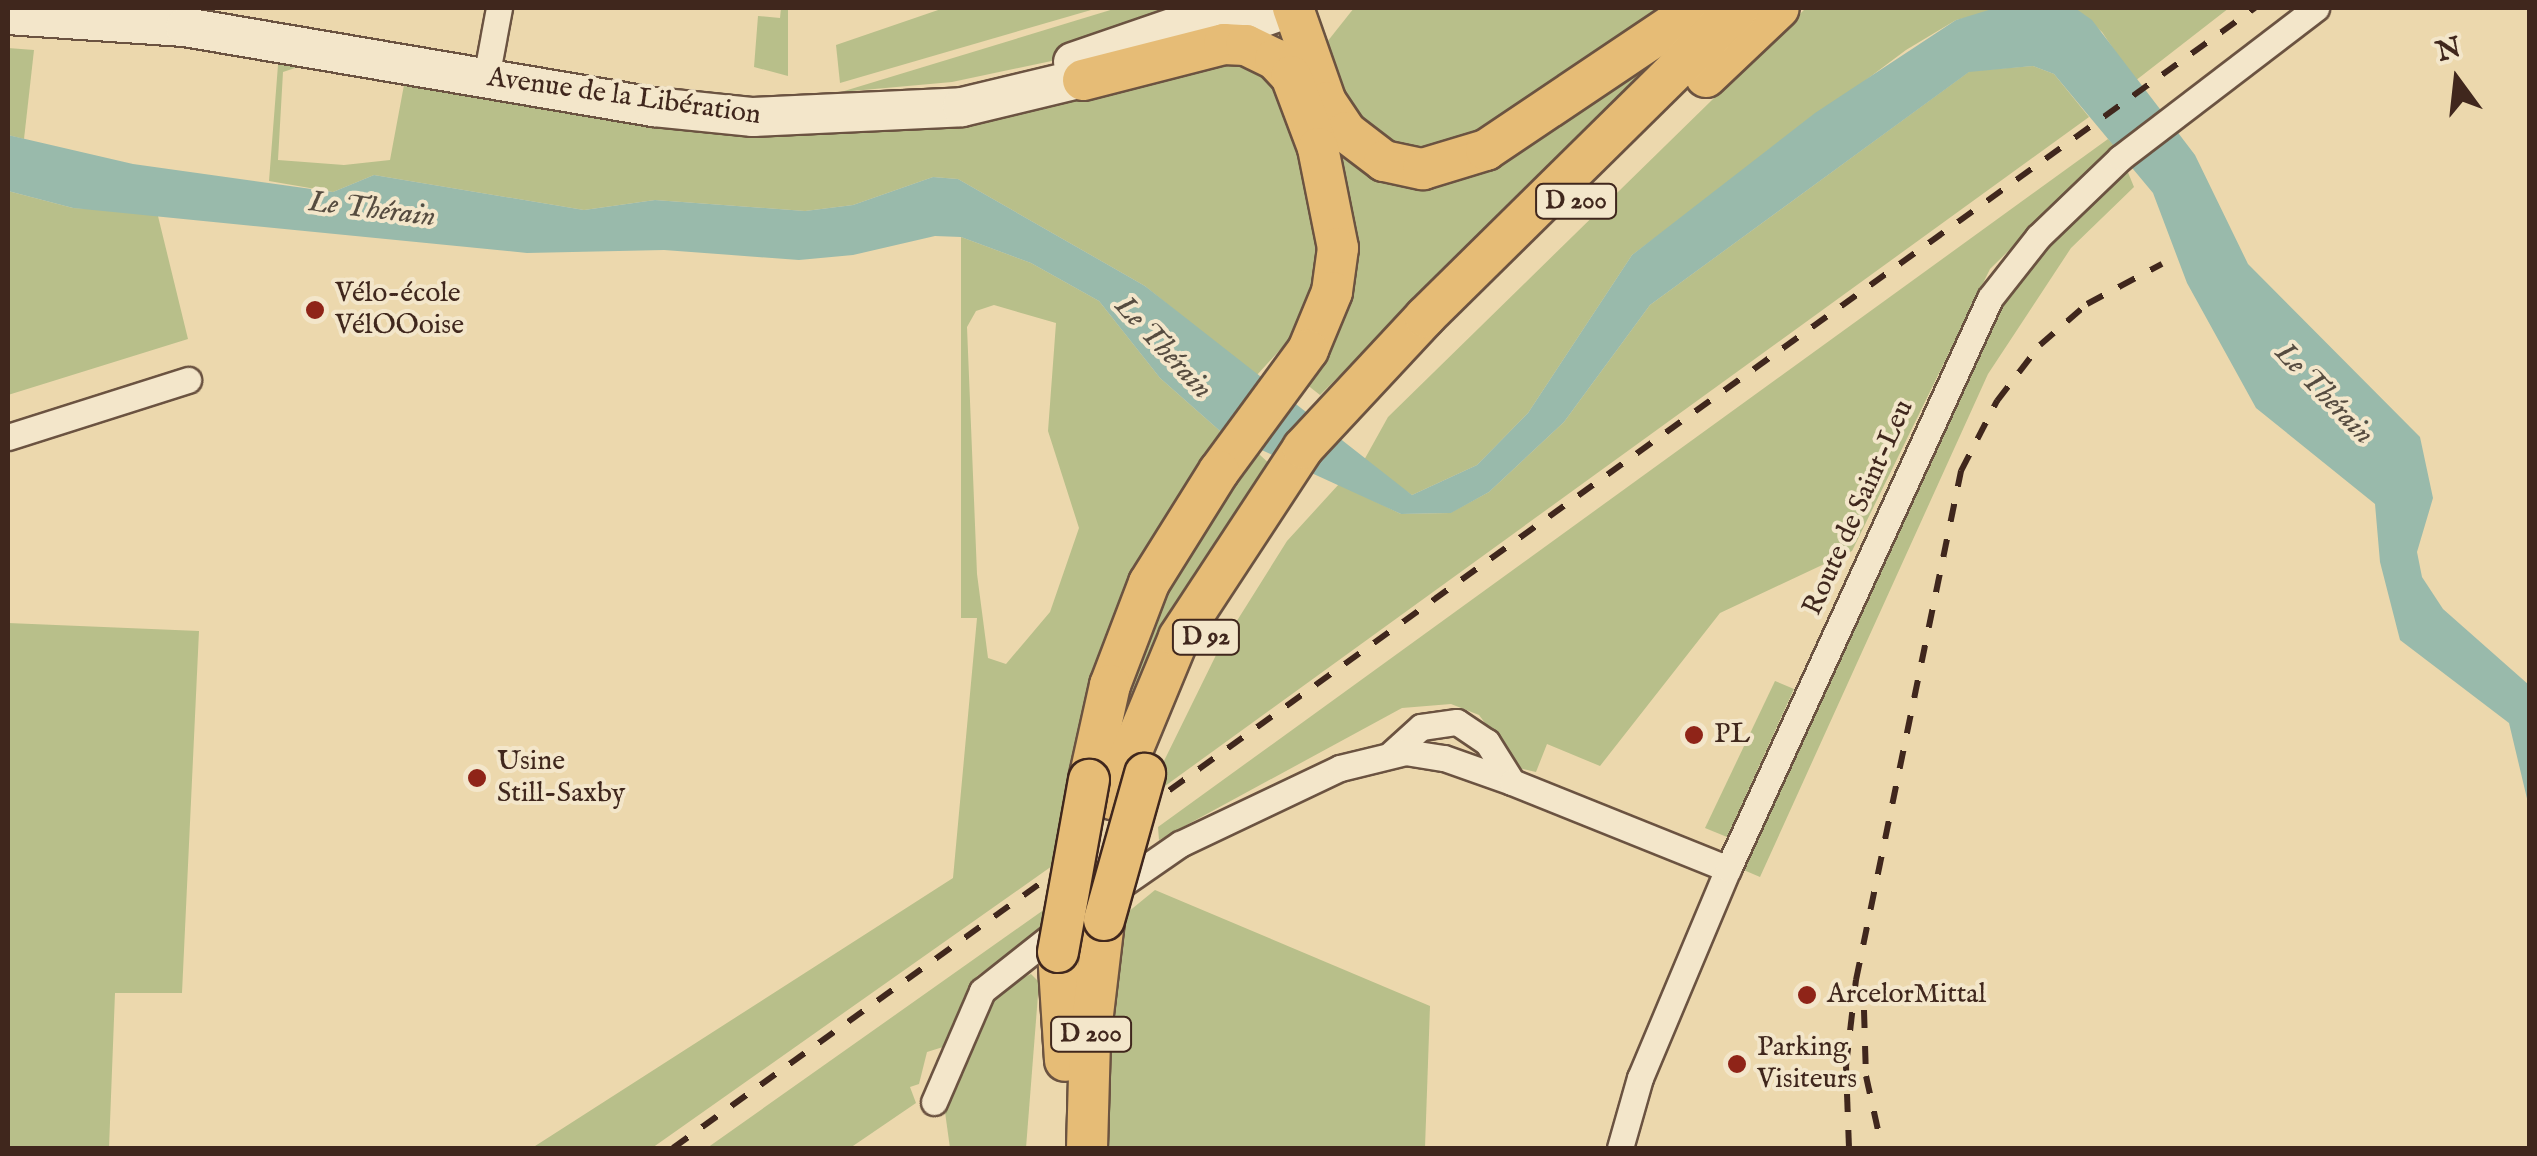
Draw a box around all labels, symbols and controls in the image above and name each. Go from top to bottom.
north arrow [2407,30,2507,130]
text: N [2433,31,2465,71]
street label: Avenue de la Libération [485,61,763,133]
road number: D 200 [1534,181,1618,221]
water label: Le Thérain [306,184,438,236]
place label: Vélo-école VélOOoise [335,277,464,343]
water label: Le Thérain [1106,289,1220,407]
marker: Vélo-école VélOOoise [304,299,326,321]
water label: Le Thérain [2267,336,2381,452]
street label: Route de Saint-Leu [1796,395,1922,621]
road number: D 92 [1171,617,1241,657]
place label: PL [1714,718,1750,752]
marker: PL [1683,724,1705,746]
place label: Usine Still-Saxby [497,745,625,811]
marker: Usine Still-Saxby [466,767,488,789]
place label: ArcelorMittal [1827,978,1986,1012]
marker: ArcelorMittal [1796,984,1818,1006]
road number: D 200 [1048,1014,1134,1054]
place label: Parking Visiteurs [1757,1031,1857,1097]
marker: Parking Visiteurs [1726,1053,1748,1075]

